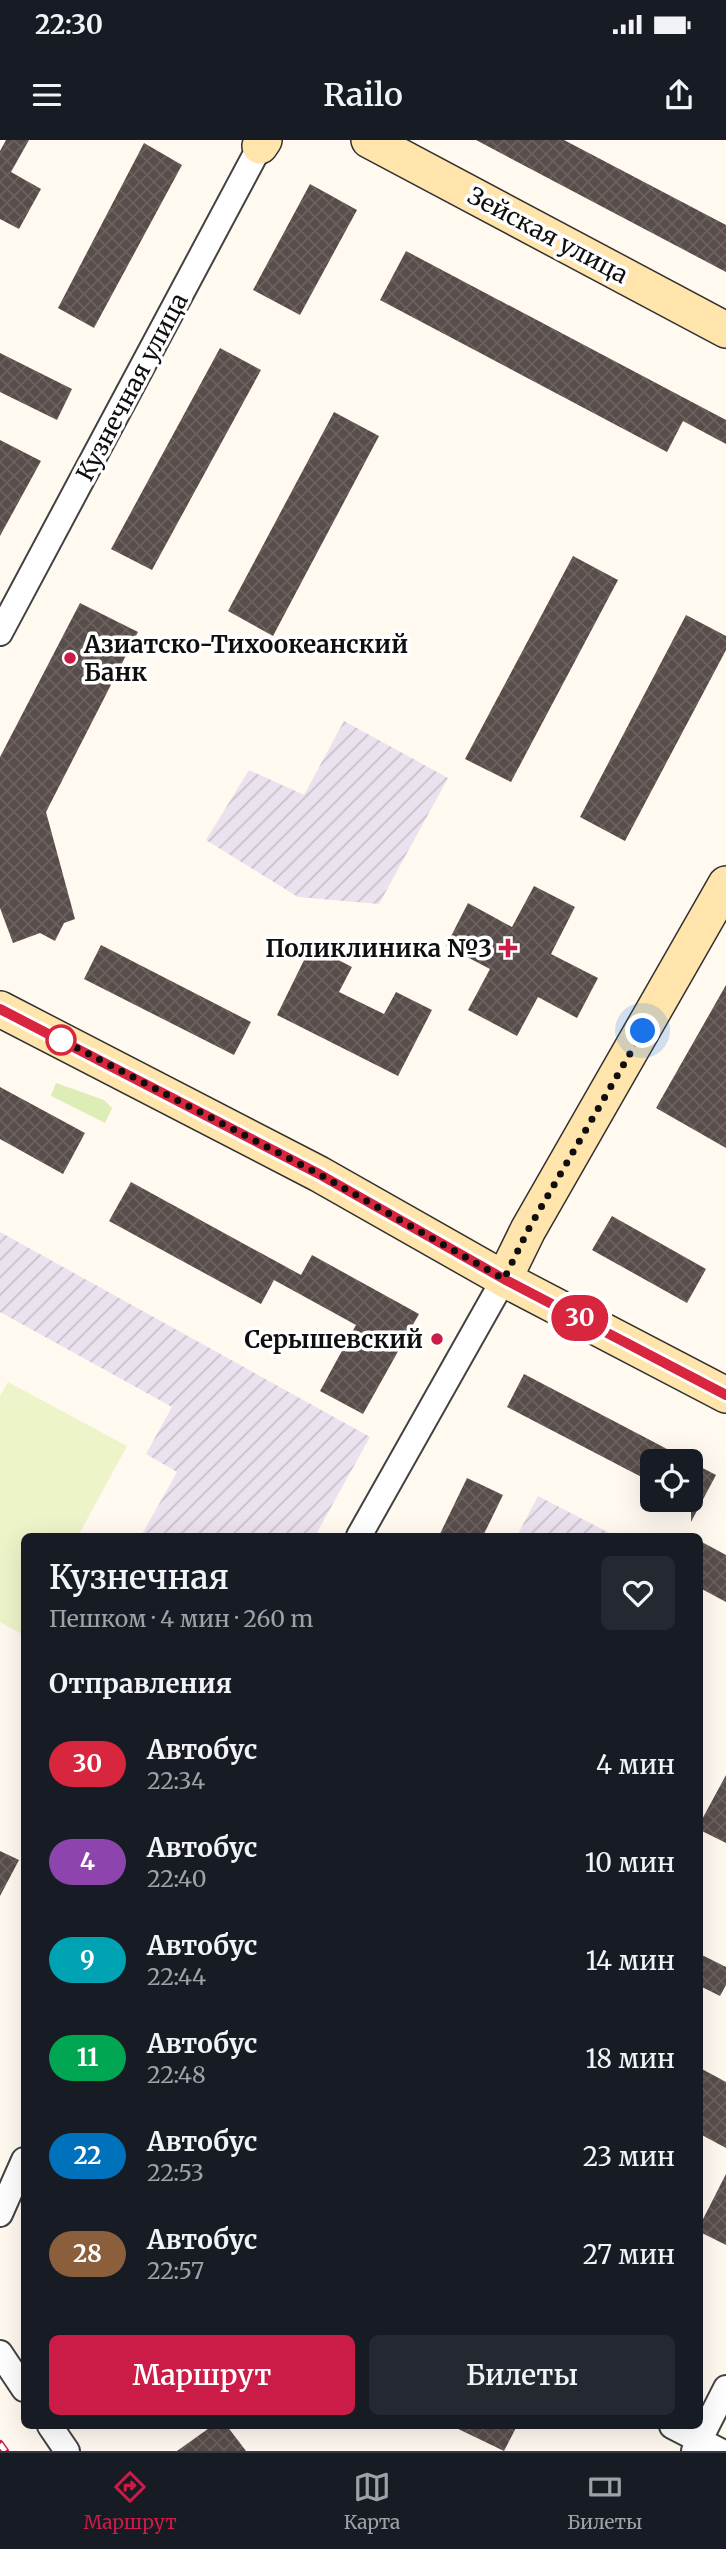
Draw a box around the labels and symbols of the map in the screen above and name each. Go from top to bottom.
street label: Зейская улица [463,180,634,290]
street label: Кузнечная улица [69,288,195,486]
place label: Азиатско-Тихоокеанский Банк [83,629,408,688]
marker: Азиатско-Тихоокеанский Банк [62,650,78,666]
place label: Поликлиника №3 [265,933,492,964]
marker: Поликлиника №3 [498,938,518,958]
your location [625,1013,660,1048]
unlabelled marker [46,1025,76,1055]
line badge: 30 [548,1295,612,1341]
place label: Серышевский [244,1324,423,1355]
marker: Серышевский [429,1331,445,1347]

